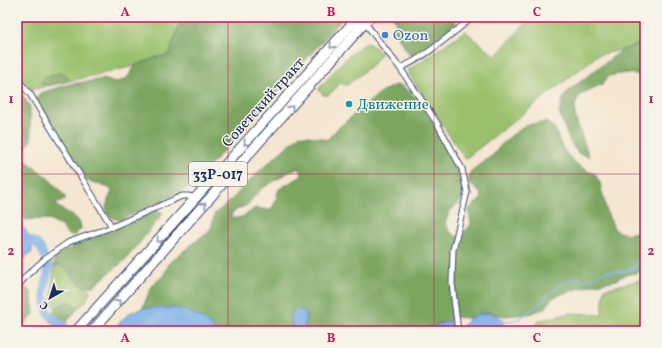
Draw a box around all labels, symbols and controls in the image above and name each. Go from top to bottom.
text: A [120,4,130,22]
text: B [327,4,336,22]
text: C [533,4,541,22]
place label: Ozon [393,26,428,47]
marker: Ozon [380,30,390,40]
one-way arrow [329,41,337,49]
street label: Советский тракт [218,53,311,153]
text: 1 [8,91,14,109]
text: 1 [648,91,654,109]
place label: Движение [357,95,429,116]
marker: Движение [344,99,354,109]
one-way arrow [286,105,294,113]
one-way arrow [243,138,250,146]
road number: 33Р-017 [189,162,247,186]
one-way arrow [200,202,207,210]
one-way arrow [156,235,163,243]
text: 2 [8,243,15,261]
text: 2 [648,243,655,261]
north arrow [30,278,70,318]
text: С [37,297,52,313]
one-way arrow [113,299,120,307]
text: A [120,330,130,348]
text: B [327,330,336,348]
text: C [533,330,541,348]

